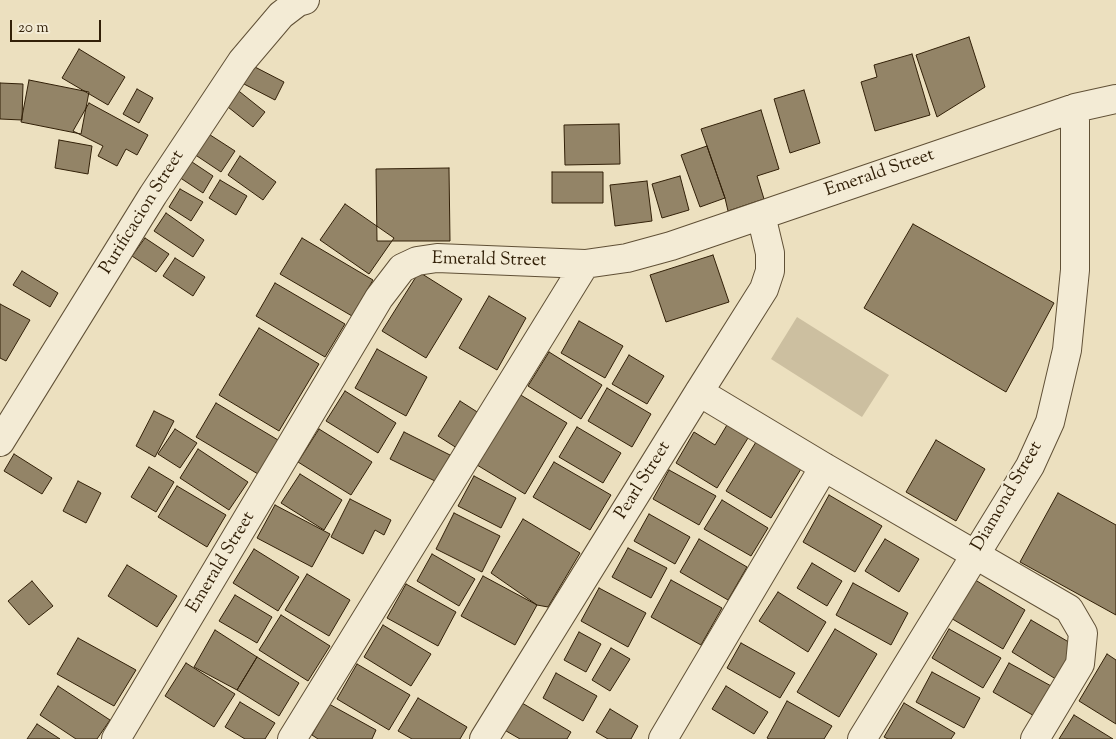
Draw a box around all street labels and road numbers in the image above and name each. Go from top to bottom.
street label: Emerald Street [822,145,938,203]
street label: Purificacion Street [96,147,190,279]
street label: Emerald Street [432,249,546,273]
street label: Pearl Street [612,438,676,524]
street label: Diamond Street [968,438,1048,556]
street label: Emerald Street [183,508,261,618]

